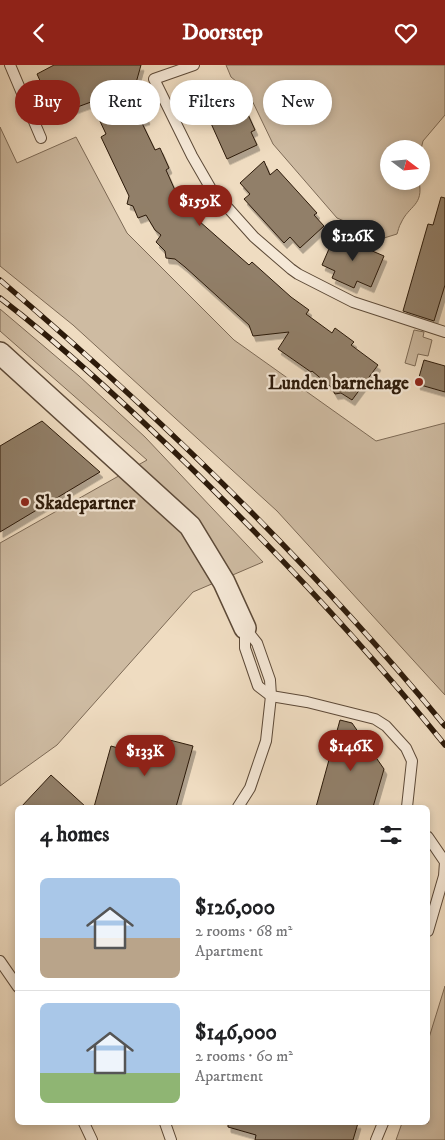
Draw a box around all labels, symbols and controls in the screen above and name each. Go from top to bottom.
icon: back [25,19,53,47]
text: Doorstep [182,19,263,46]
icon: heart [392,19,420,47]
chip: Buy [15,80,80,125]
chip: Rent [90,80,160,125]
chip: Filters [170,80,253,125]
chip: New [263,80,332,125]
north arrow [380,140,430,190]
map controls [380,140,430,190]
pin: $159K [165,185,235,227]
text: $159K [179,191,221,211]
pin: $126K [318,219,388,262]
text: $126K [332,226,374,246]
place label: Lunden barnehage [268,372,409,395]
marker: Lunden barnehage [413,376,425,388]
place label: Skadepartner [35,492,136,515]
marker: Skadepartner [19,496,31,508]
pin: $146K [316,729,386,772]
pin: $133K [110,735,180,777]
text: $146K [329,736,373,756]
text: $133K [126,741,164,761]
icon: filters [377,821,405,849]
text: 4 homes [40,822,109,848]
text: $126,000 [195,895,275,921]
icon: home [80,898,140,958]
text: 2 rooms · 68 m² [195,921,292,941]
text: Apartment [195,941,263,961]
text: $146,000 [195,1020,277,1046]
icon: home [80,1023,140,1083]
text: 2 rooms · 60 m² [195,1046,293,1066]
text: Apartment [195,1066,263,1086]

